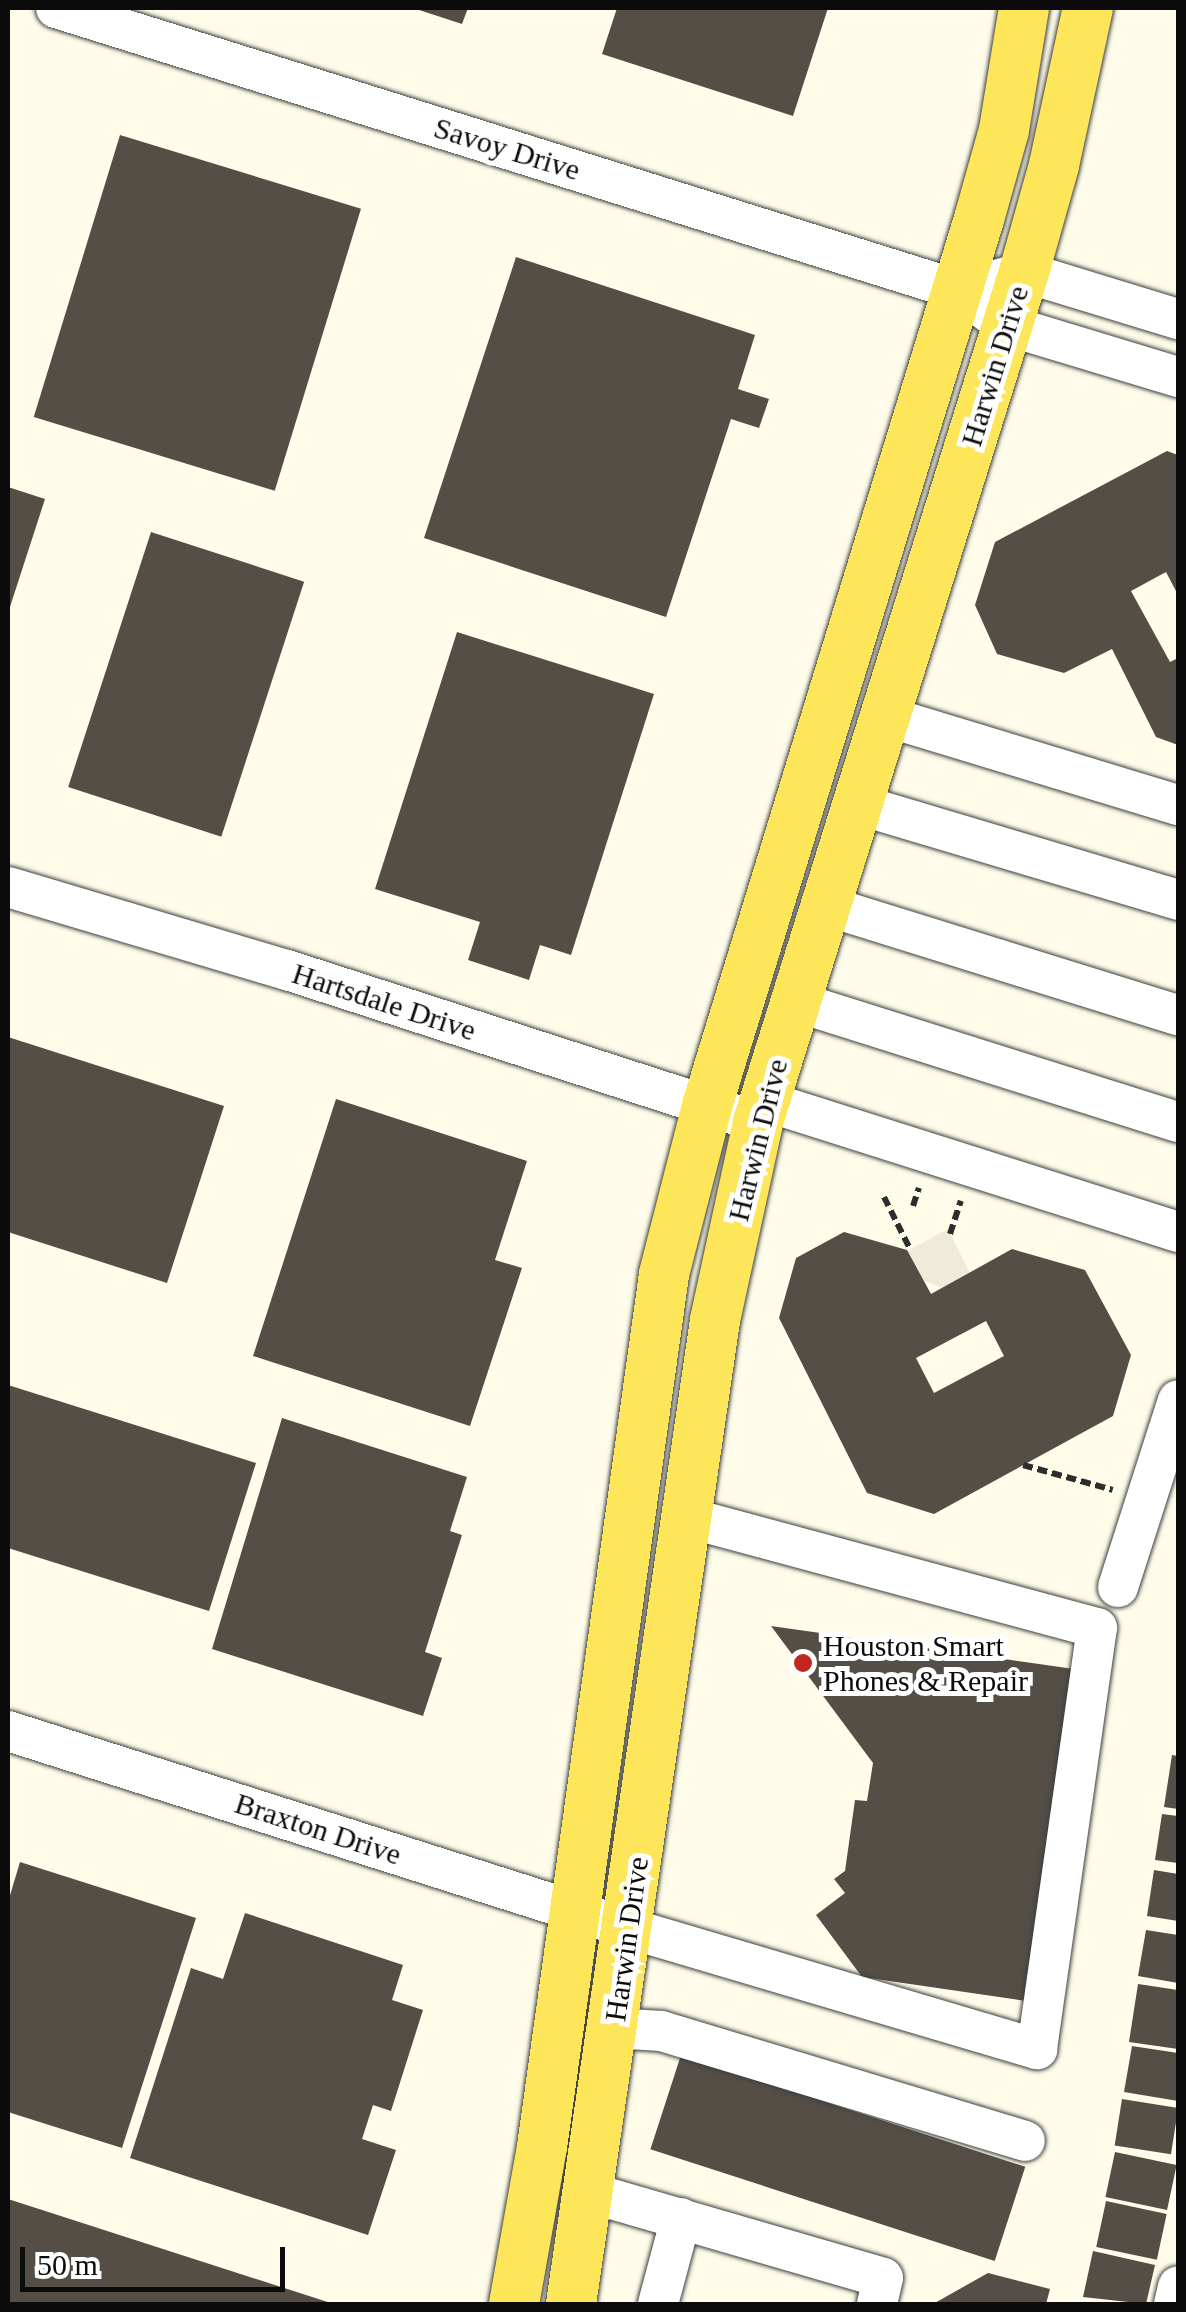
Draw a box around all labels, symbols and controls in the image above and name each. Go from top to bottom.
street label: Savoy Drive [430,110,584,188]
street label: Harwin Drive [954,281,1036,451]
street label: Hartsdale Drive [288,955,480,1049]
street label: Harwin Drive [720,1055,796,1225]
place label: Houston Smart Phones & Repair [823,1628,1028,1698]
marker: Houston Smart Phones & Repair [792,1652,814,1674]
street label: Braxton Drive [230,1785,406,1873]
street label: Harwin Drive [598,1854,656,2024]
scale bar [25,2227,290,2289]
text: 50 m [37,2248,98,2281]

